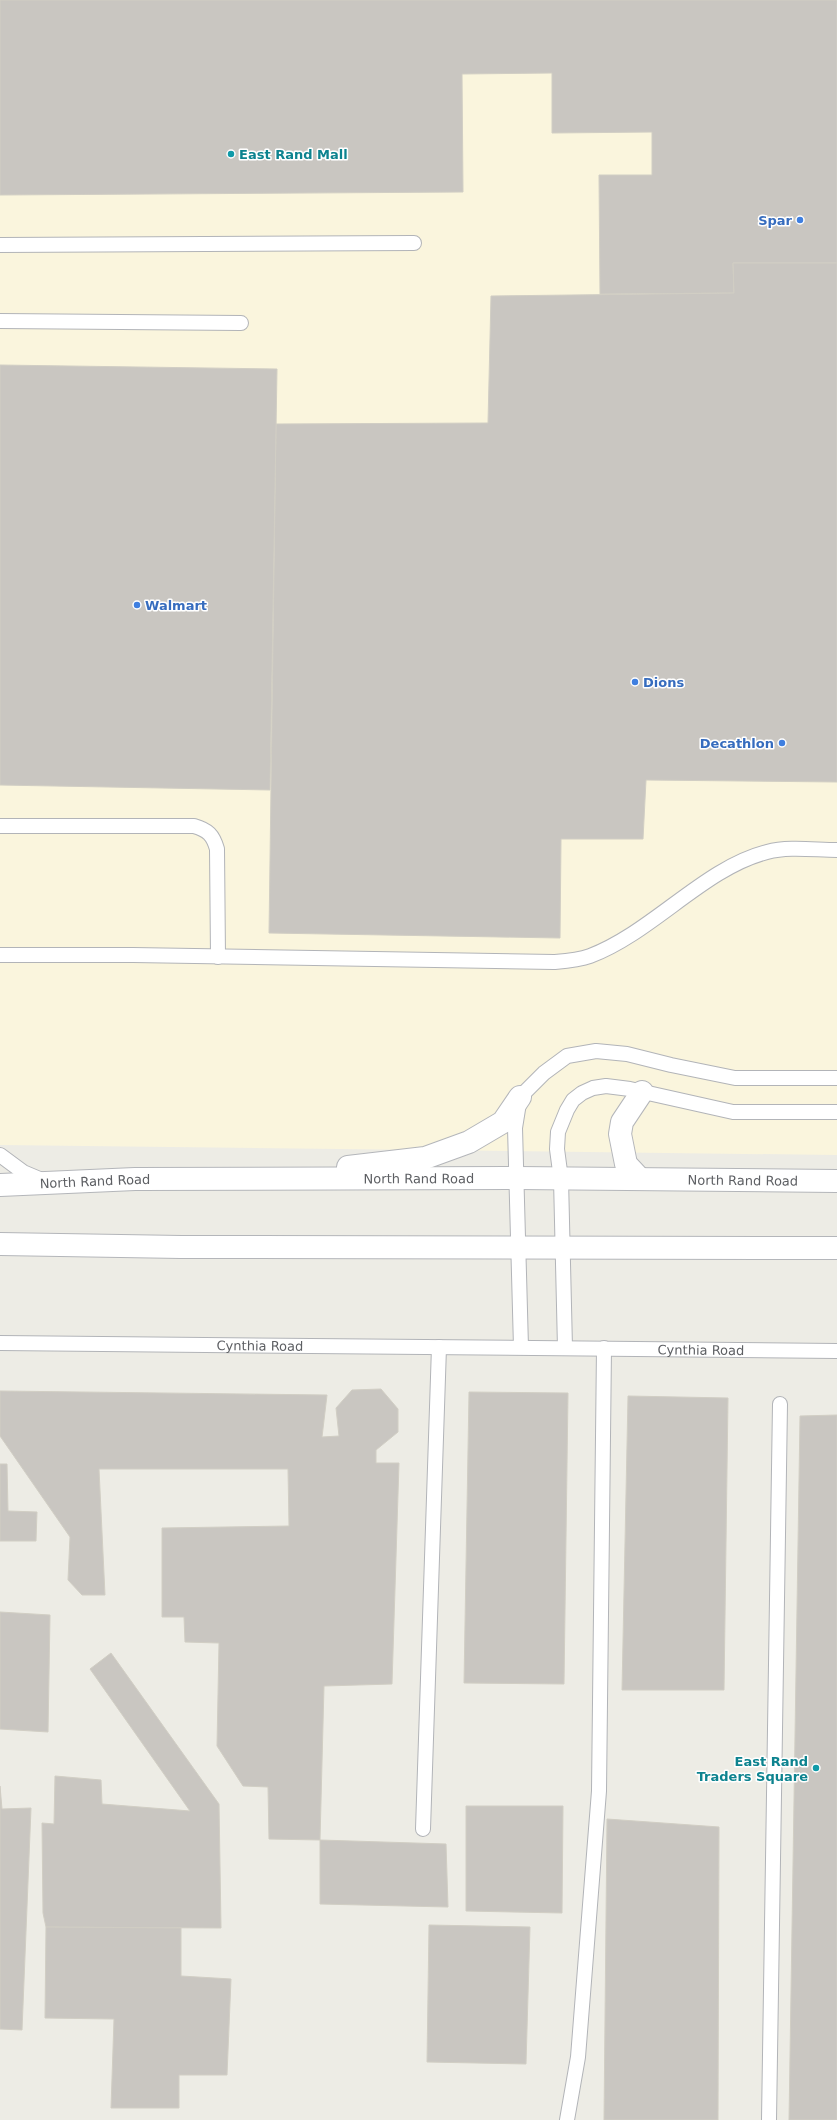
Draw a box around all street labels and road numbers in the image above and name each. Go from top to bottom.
street label: North Rand Road [364,1171,474,1186]
street label: North Rand Road [39,1172,150,1191]
street label: North Rand Road [687,1173,798,1189]
street label: Cynthia Road [217,1338,303,1354]
street label: Cynthia Road [658,1342,744,1358]

